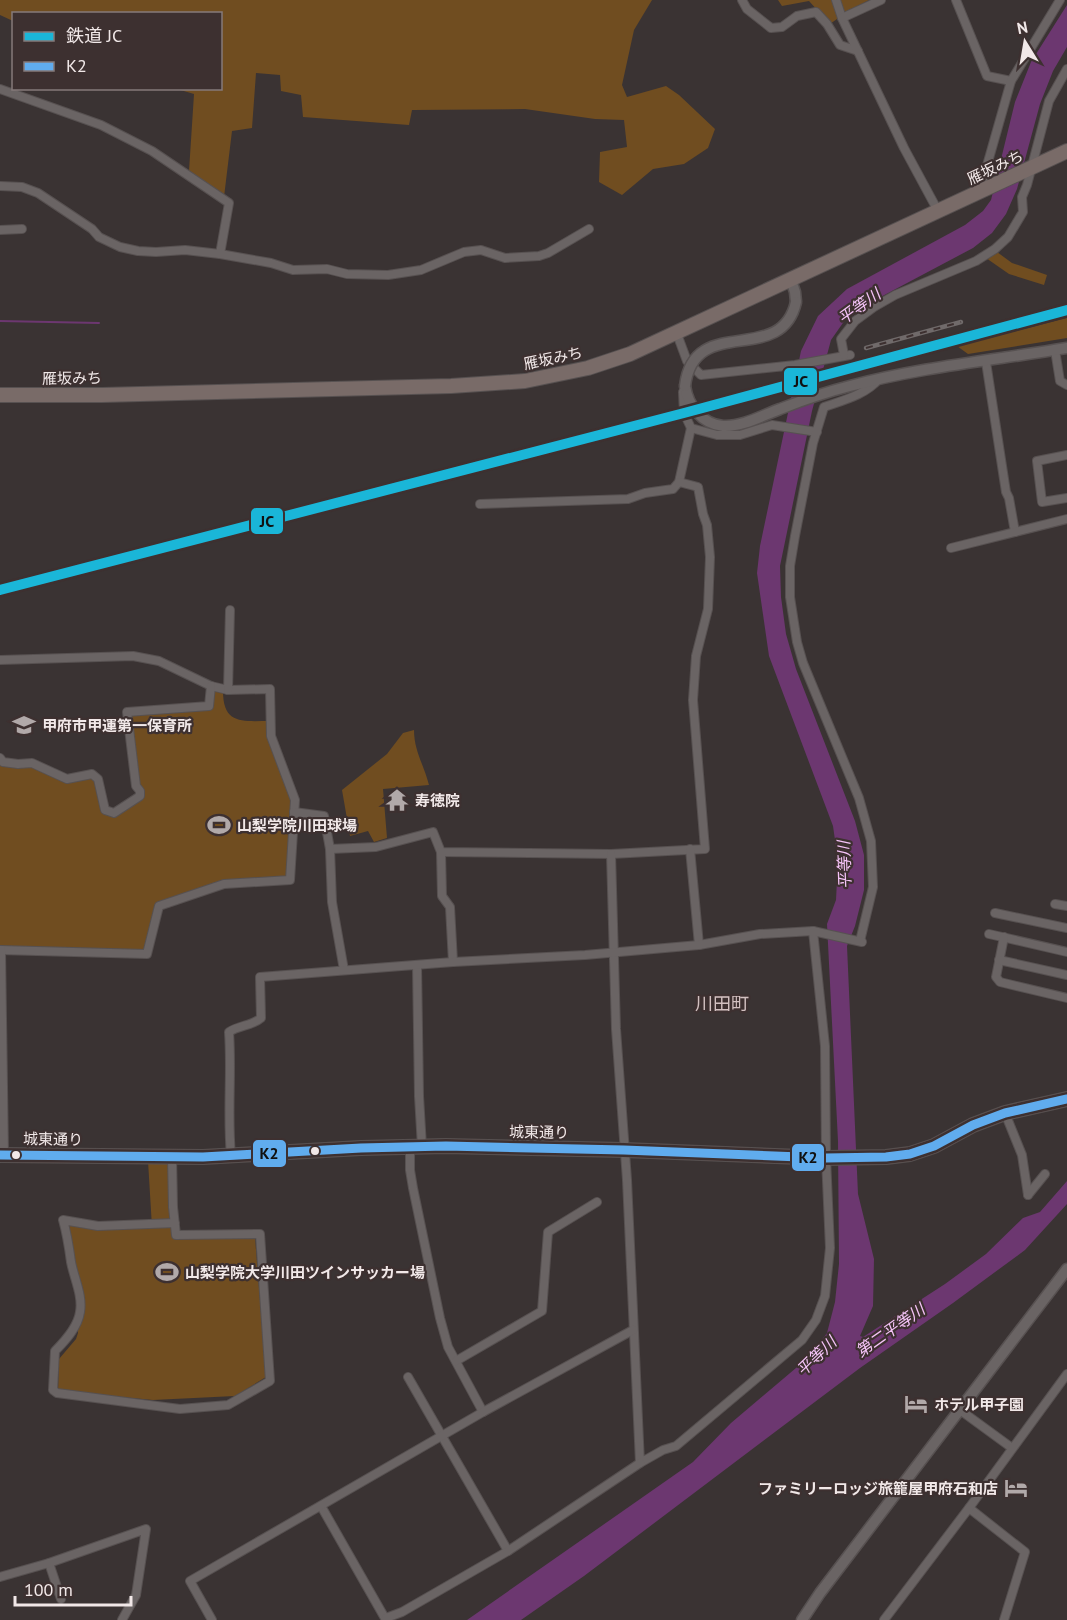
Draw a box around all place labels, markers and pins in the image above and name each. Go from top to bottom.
school or university icon: 甲府市甲運第一保育所 [11,712,37,738]
place label: 甲府市甲運第一保育所 [42,716,192,735]
temple icon: 寿徳院 [384,787,410,813]
place label: 寿徳院 [415,791,460,810]
sports icon: 山梨学院川田球場 [206,812,232,838]
place label: 山梨学院川田球場 [237,816,357,835]
unlabelled marker [309,1145,321,1157]
unlabelled marker [10,1149,22,1161]
sports icon: 山梨学院大学川田ツインサッカー場 [154,1259,180,1285]
place label: 山梨学院大学川田ツインサッカー場 [185,1263,425,1282]
hotel icon: ホテル甲子園 [903,1391,929,1417]
place label: ホテル甲子園 [934,1395,1024,1414]
hotel icon: ファミリーロッジ旅籠屋甲府石和店 [1003,1475,1029,1501]
place label: ファミリーロッジ旅籠屋甲府石和店 [758,1479,998,1498]

